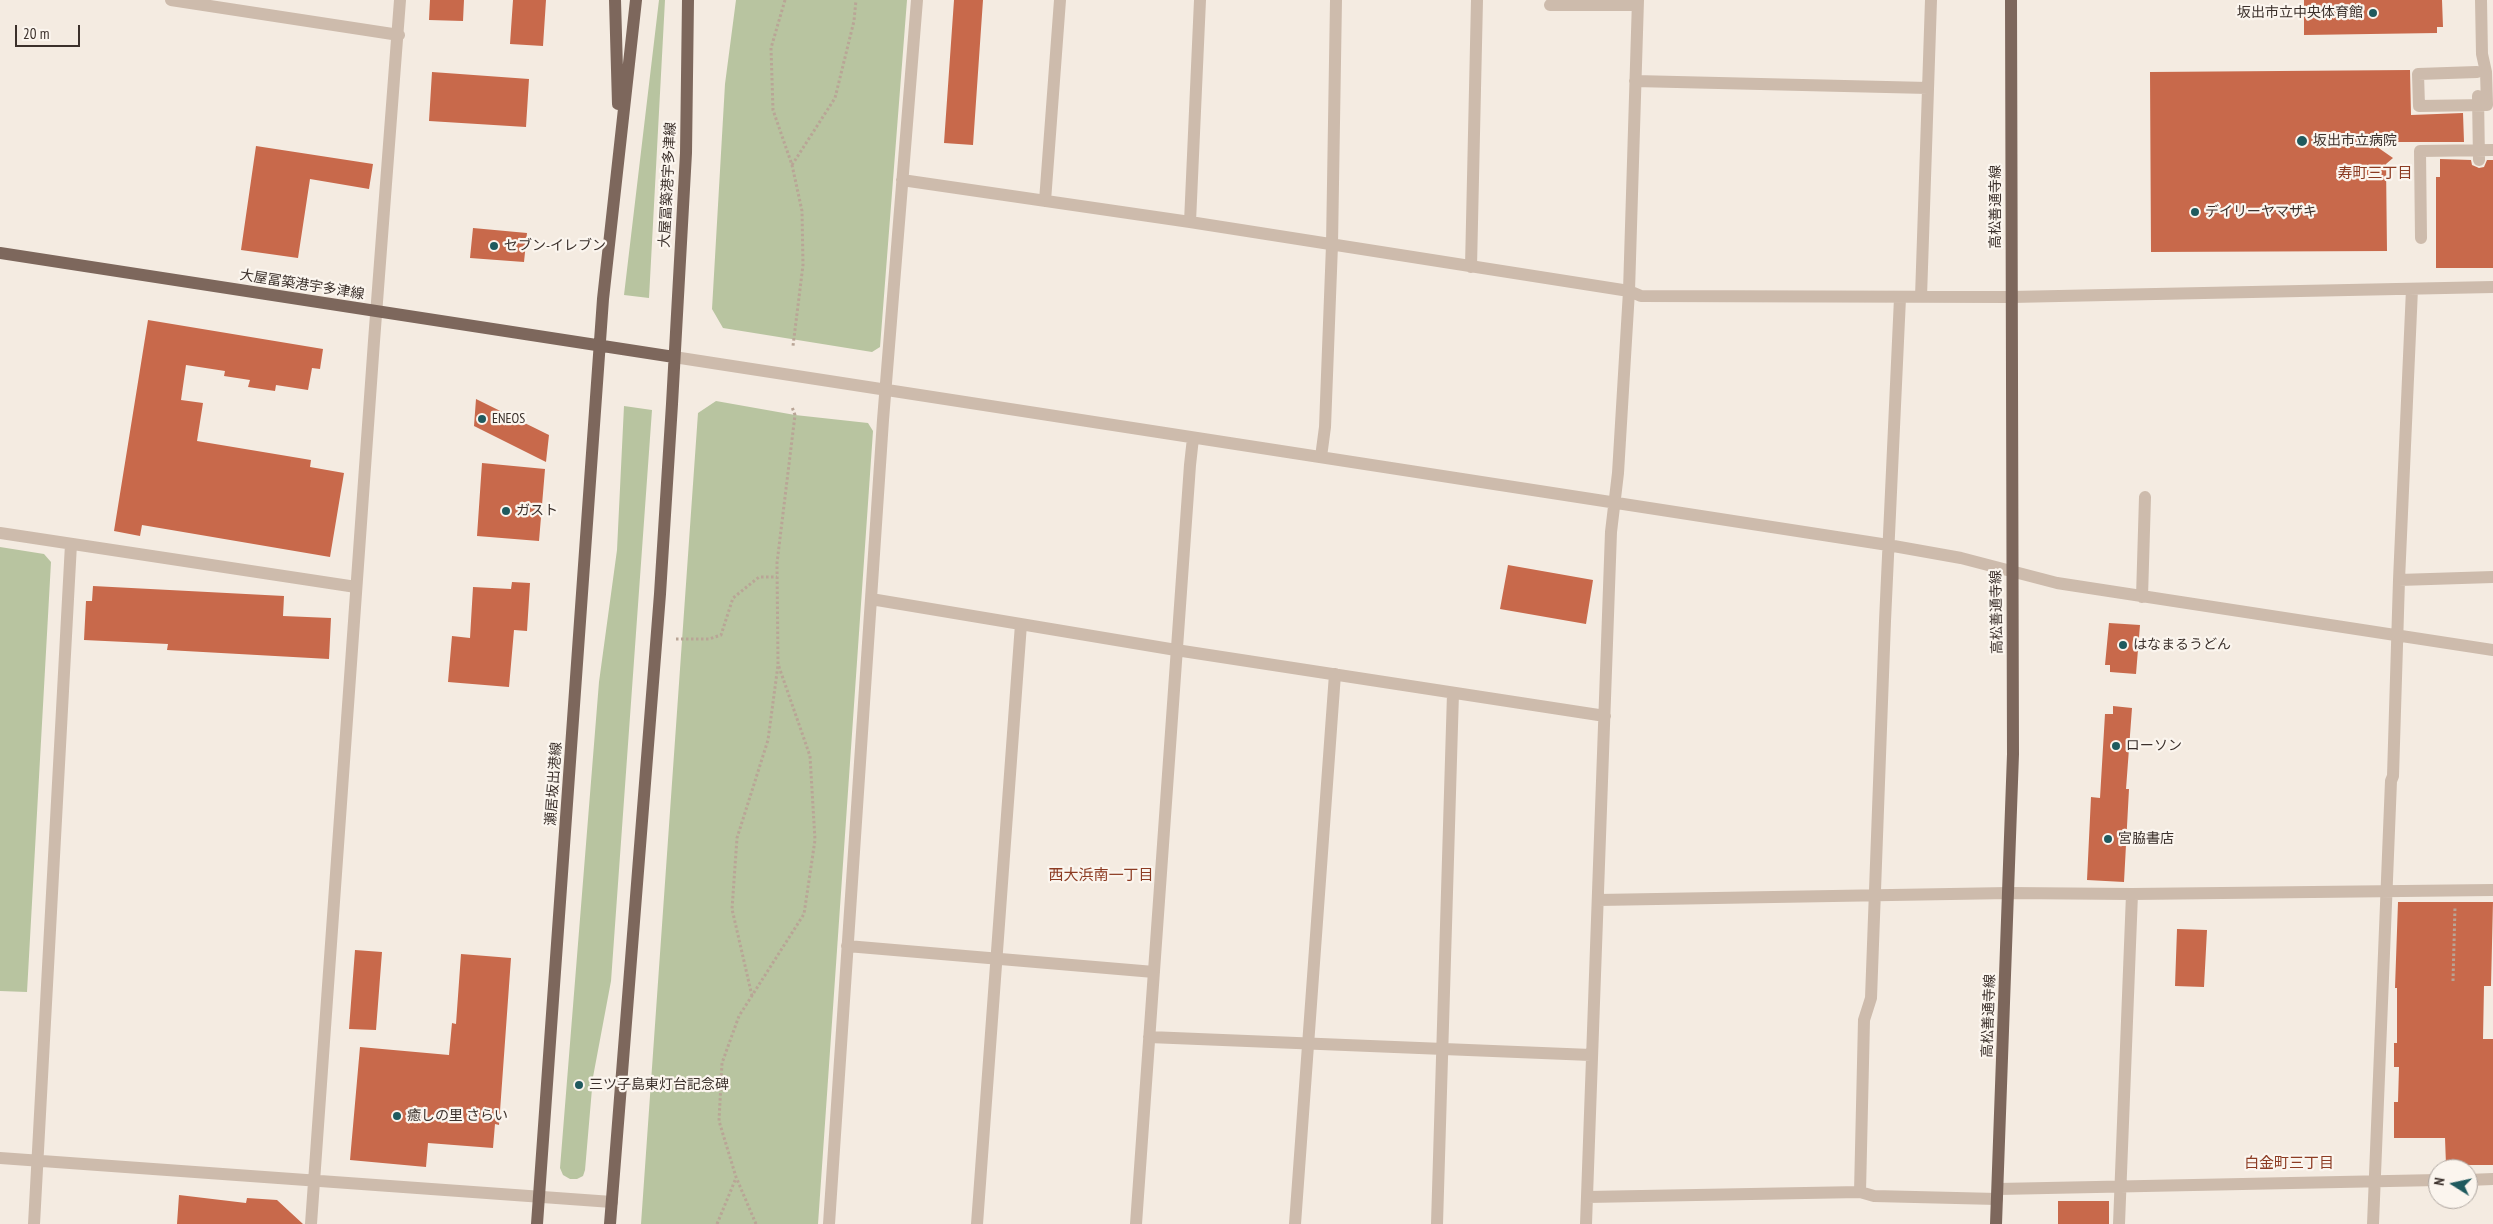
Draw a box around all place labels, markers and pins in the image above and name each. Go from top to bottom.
place label: 坂出市立中央体育館 [2237,5,2363,21]
marker: 坂出市立中央体育館 [2367,7,2379,19]
place label: 坂出市立病院 [2313,133,2397,149]
marker: 坂出市立病院 [2295,134,2309,148]
place label: デイリーヤマザキ [2205,204,2317,220]
marker: デイリーヤマザキ [2189,206,2201,218]
place label: セブン-イレブン [504,238,606,254]
marker: セブン-イレブン [488,240,500,252]
place label: ENEOS [492,411,525,427]
marker: ENEOS [476,413,488,425]
place label: ガスト [516,503,558,519]
marker: ガスト [500,505,512,517]
place label: はなまるうどん [2133,637,2231,653]
marker: はなまるうどん [2117,639,2129,651]
place label: ローソン [2126,738,2182,754]
marker: ローソン [2110,740,2122,752]
place label: 宮脇書店 [2118,831,2174,847]
marker: 宮脇書店 [2102,833,2114,845]
place label: 三ツ子島東灯台記念碑 [589,1077,729,1093]
marker: 三ツ子島東灯台記念碑 [573,1079,585,1091]
place label: 癒しの里 さらい [407,1108,508,1124]
marker: 癒しの里 さらい [391,1110,403,1122]

